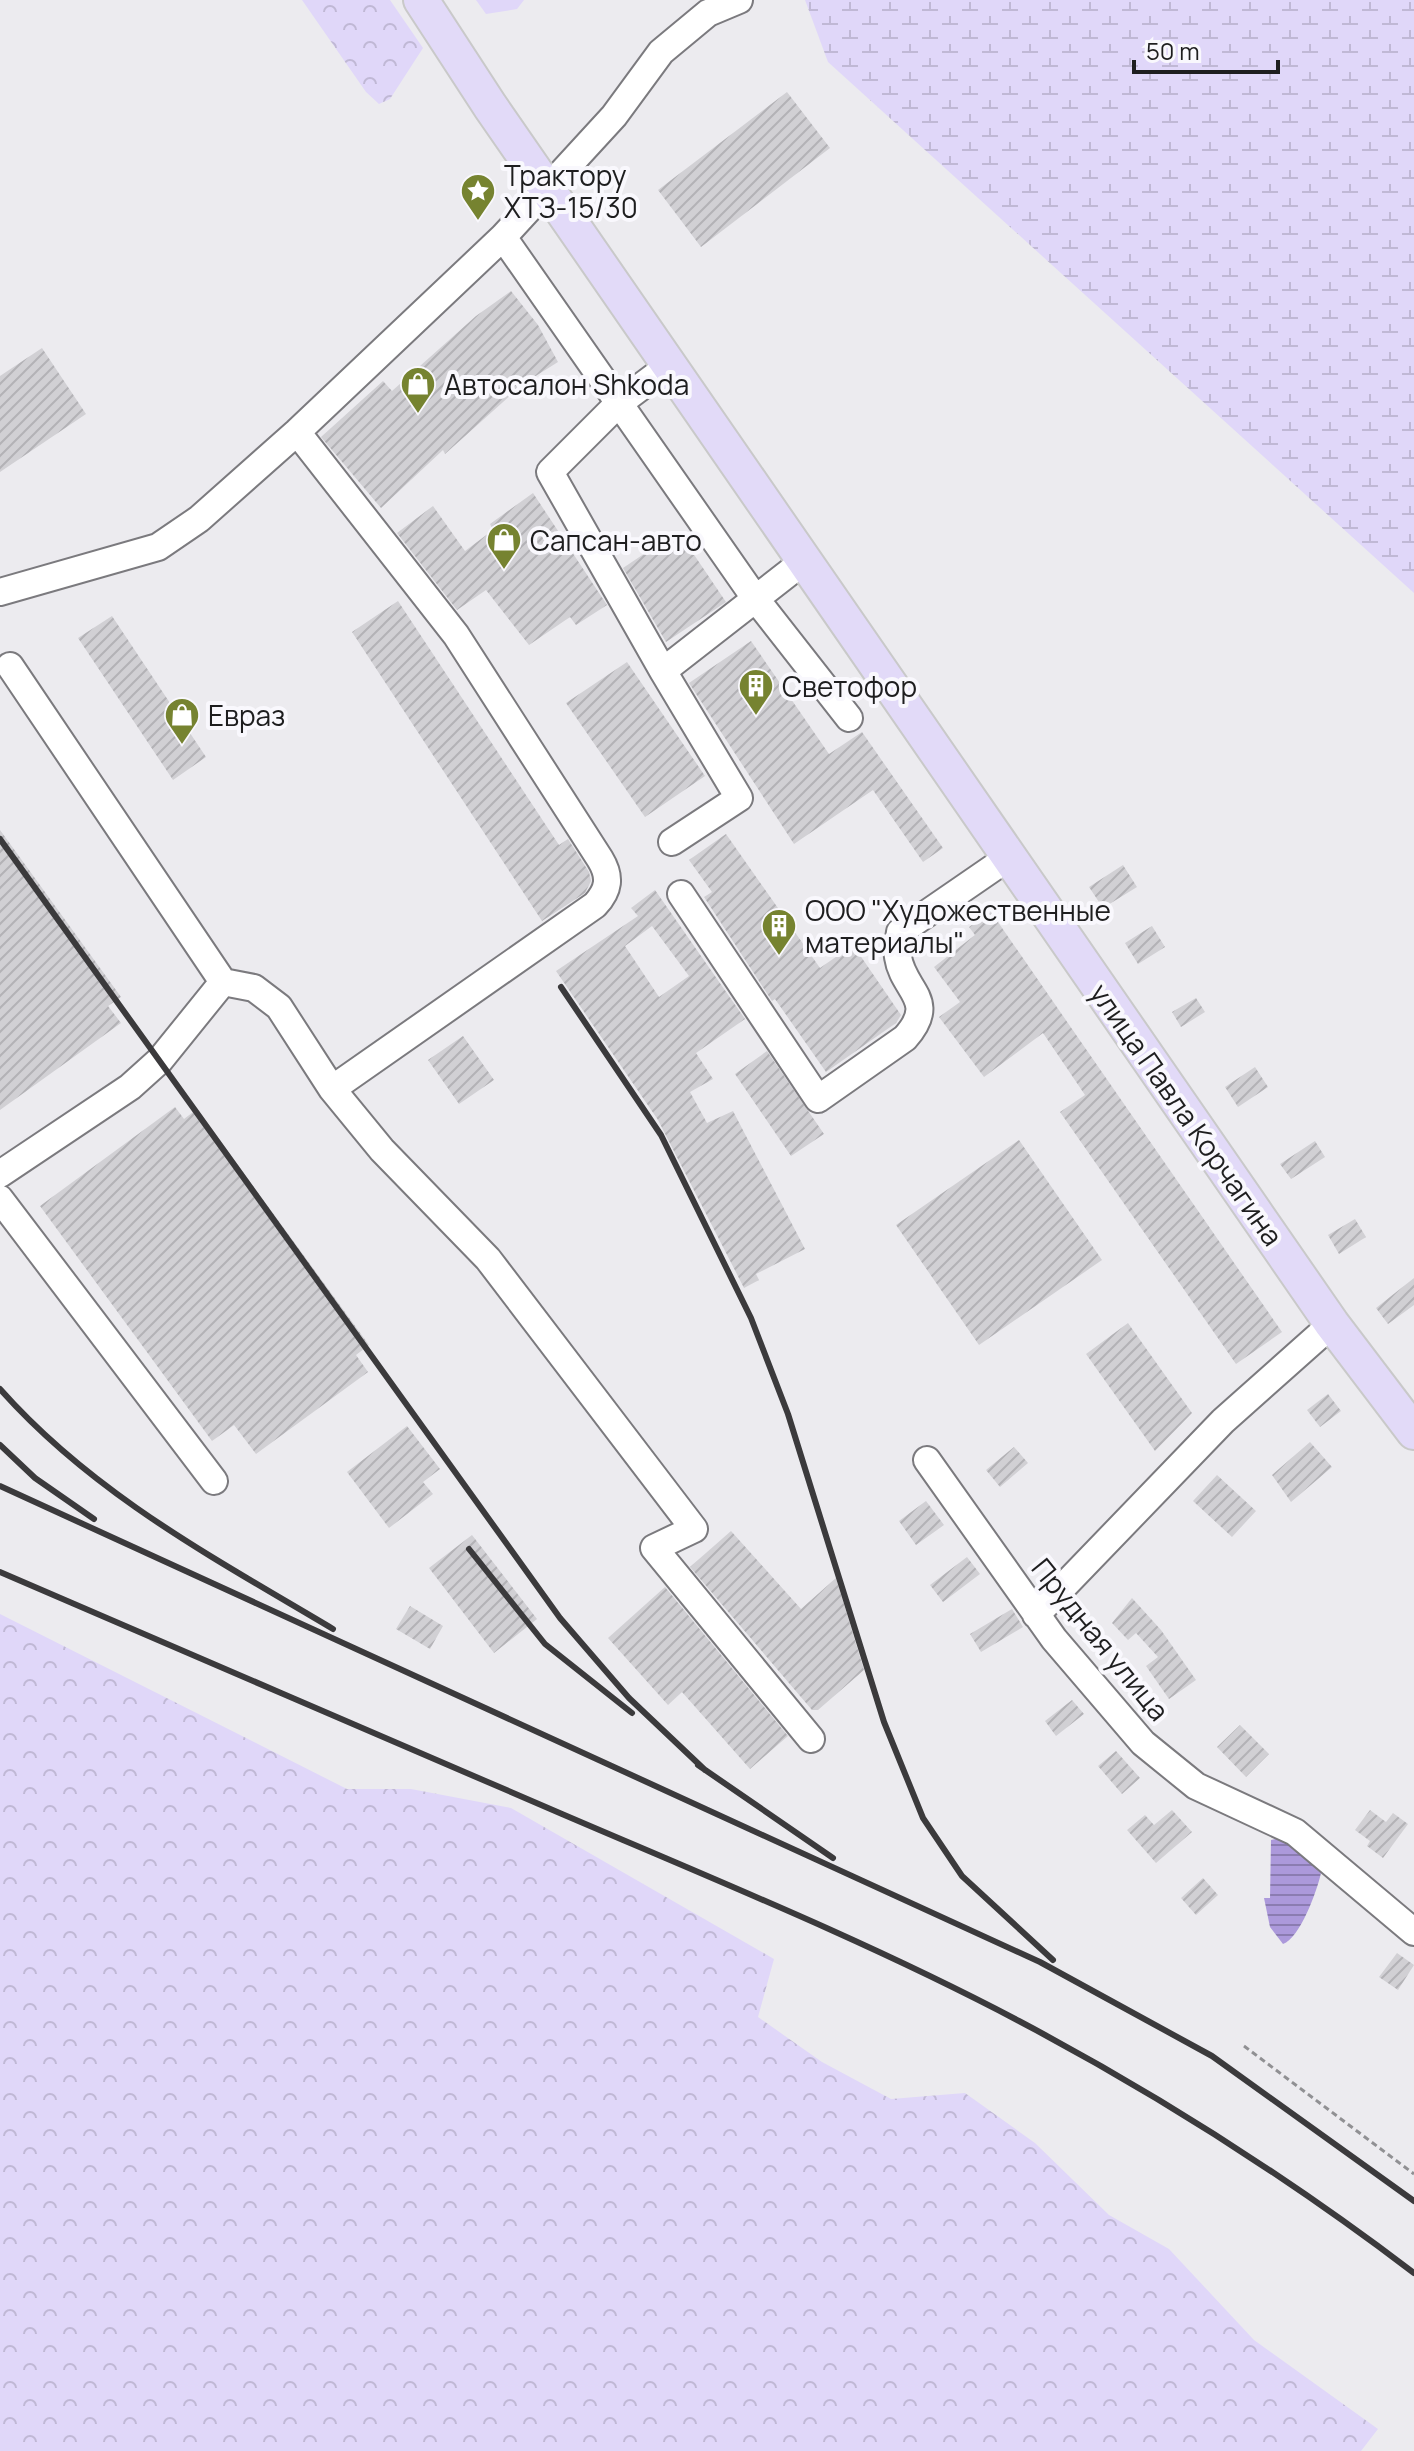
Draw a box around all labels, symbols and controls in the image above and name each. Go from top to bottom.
scale bar [1134,24,1278,74]
text: 50 m [1146,34,1200,67]
place label: Трактору ХТЗ-15/30 [504,156,638,226]
place icon: Трактору ХТЗ-15/30 [459,172,497,222]
shop icon: Автосалон Shkoda [399,365,437,415]
place label: Автосалон Shkoda [444,365,689,403]
shop icon: Сапсан-авто [485,521,523,571]
place label: Сапсан-авто [530,521,702,559]
building icon: Светофор [737,667,775,717]
place label: Светофор [782,667,917,705]
shop icon: Евраз [163,696,201,746]
place label: Евраз [208,696,285,734]
place label: ООО "Художественные материалы" [805,891,1111,961]
building icon: ООО "Художественные материалы" [760,907,798,957]
street label: улица Павла Корчагина [1082,975,1292,1253]
street label: Прудная улица [1024,1550,1178,1728]

